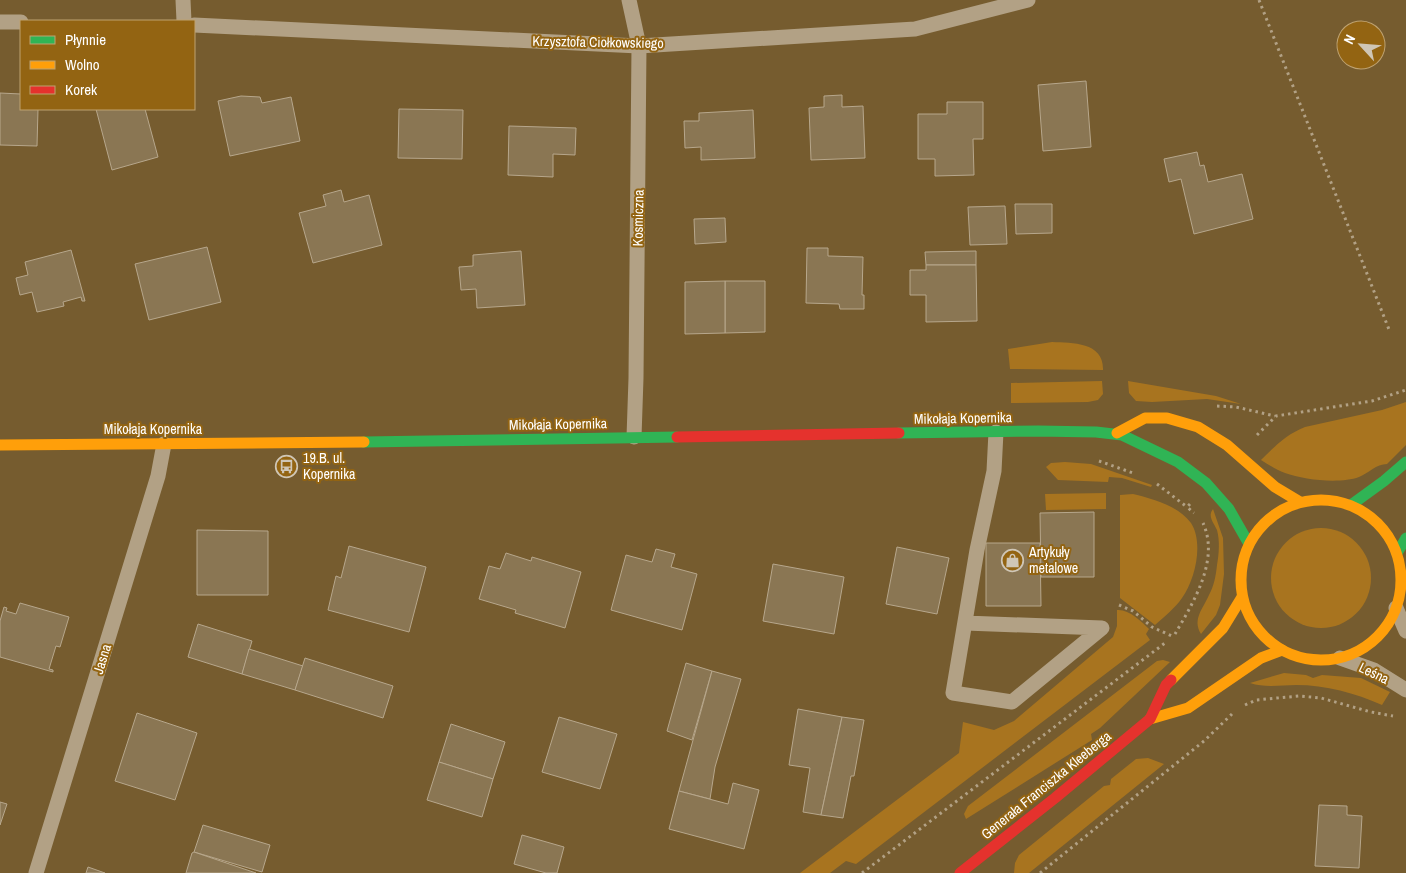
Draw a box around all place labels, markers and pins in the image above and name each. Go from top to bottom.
place label: 19.B. ul. Kopernika [303,449,356,483]
bus stop icon: 19.B. ul. Kopernika [275,454,299,478]
place label: Artykuły metalowe [1028,543,1078,577]
shop icon: Artykuły metalowe [1001,548,1025,572]

